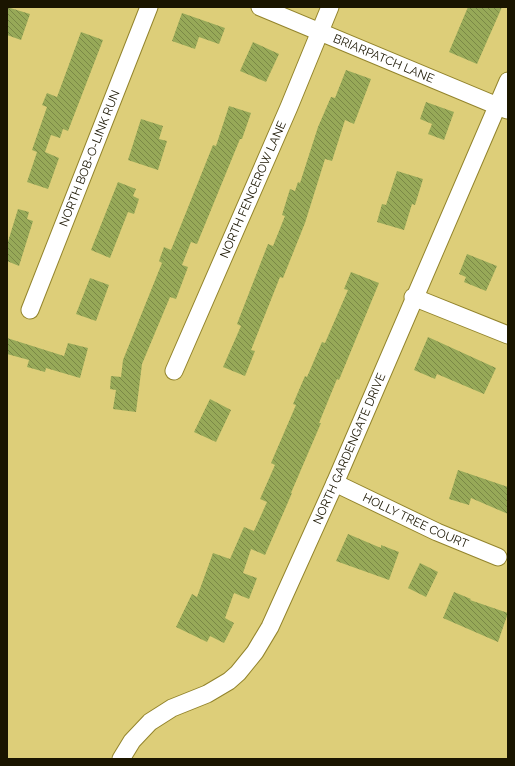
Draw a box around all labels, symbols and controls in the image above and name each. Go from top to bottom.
street label: BRIARPATCH LANE [331,31,436,86]
street label: NORTH BOB-O-LINK RUN [56,88,123,229]
street label: NORTH FENCEROW LANE [217,119,289,260]
street label: NORTH GARDENGATE DRIVE [310,371,388,526]
street label: HOLLY TREE COURT [360,490,471,551]

